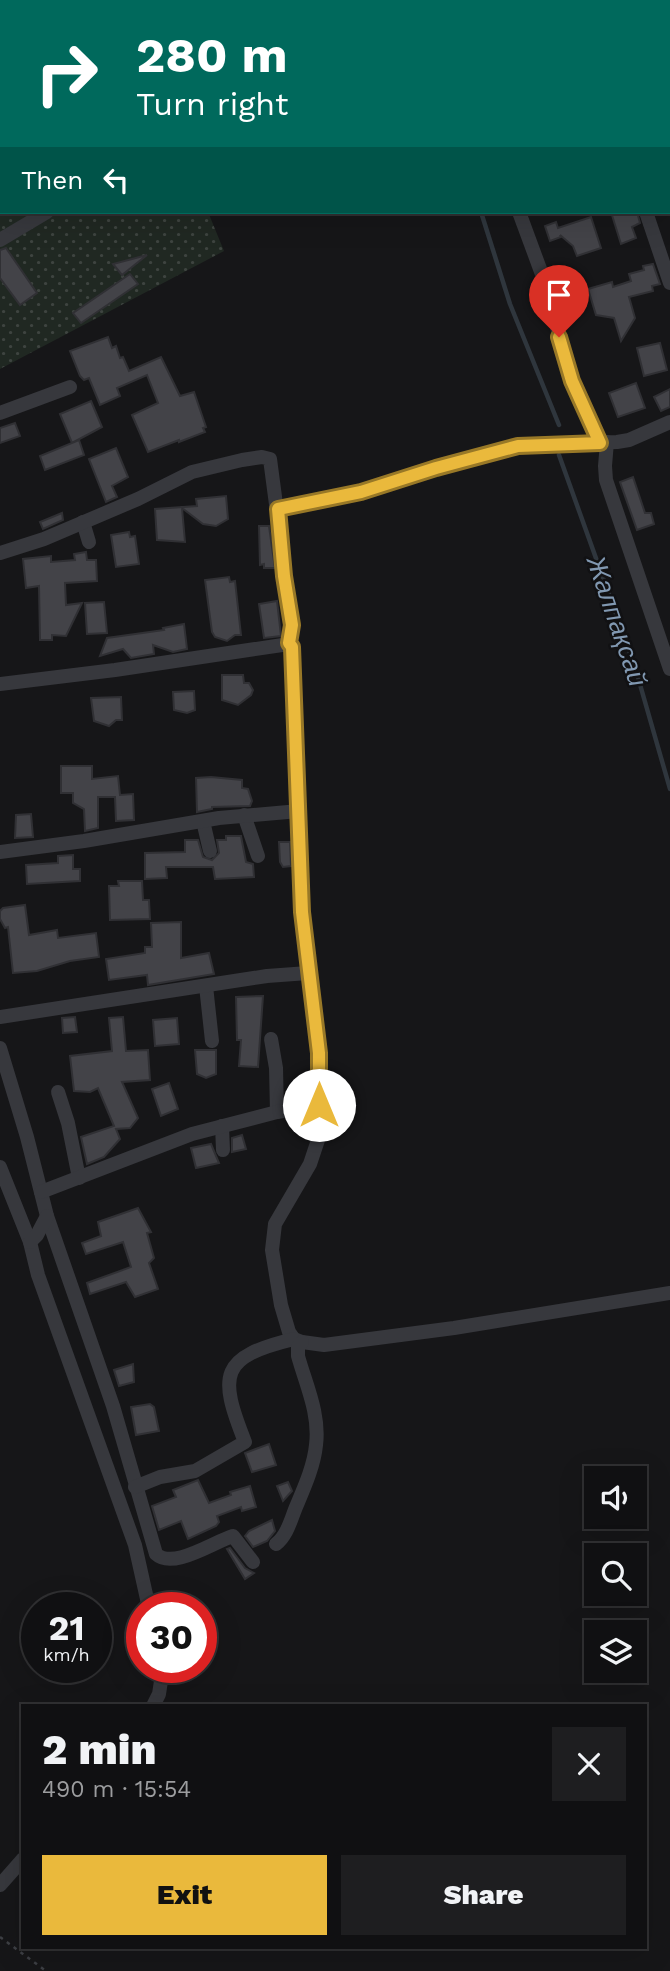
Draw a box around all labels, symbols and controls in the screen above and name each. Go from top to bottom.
text: 280 m [136,26,288,84]
icon: right [21,28,112,119]
text: Turn right [136,85,288,123]
icon: left [97,161,135,199]
text: Then [21,165,83,195]
pin [529,265,589,337]
icon: arrive [540,276,578,314]
water label: Жалпақсай [580,550,653,690]
position arrow [282,1068,356,1142]
map controls [584,1466,647,1683]
button: sound [584,1466,647,1529]
button: search [584,1543,647,1606]
speed limit sign: 30 [126,1592,217,1683]
text: 21 [49,1607,84,1649]
button: layers [584,1620,647,1683]
text: km/h [43,1644,90,1665]
text: 2 min [42,1725,156,1774]
button: close [552,1727,626,1801]
text: 490 m · 15:54 [42,1776,191,1803]
button: Exit [42,1855,327,1935]
button: Share [341,1855,626,1935]

